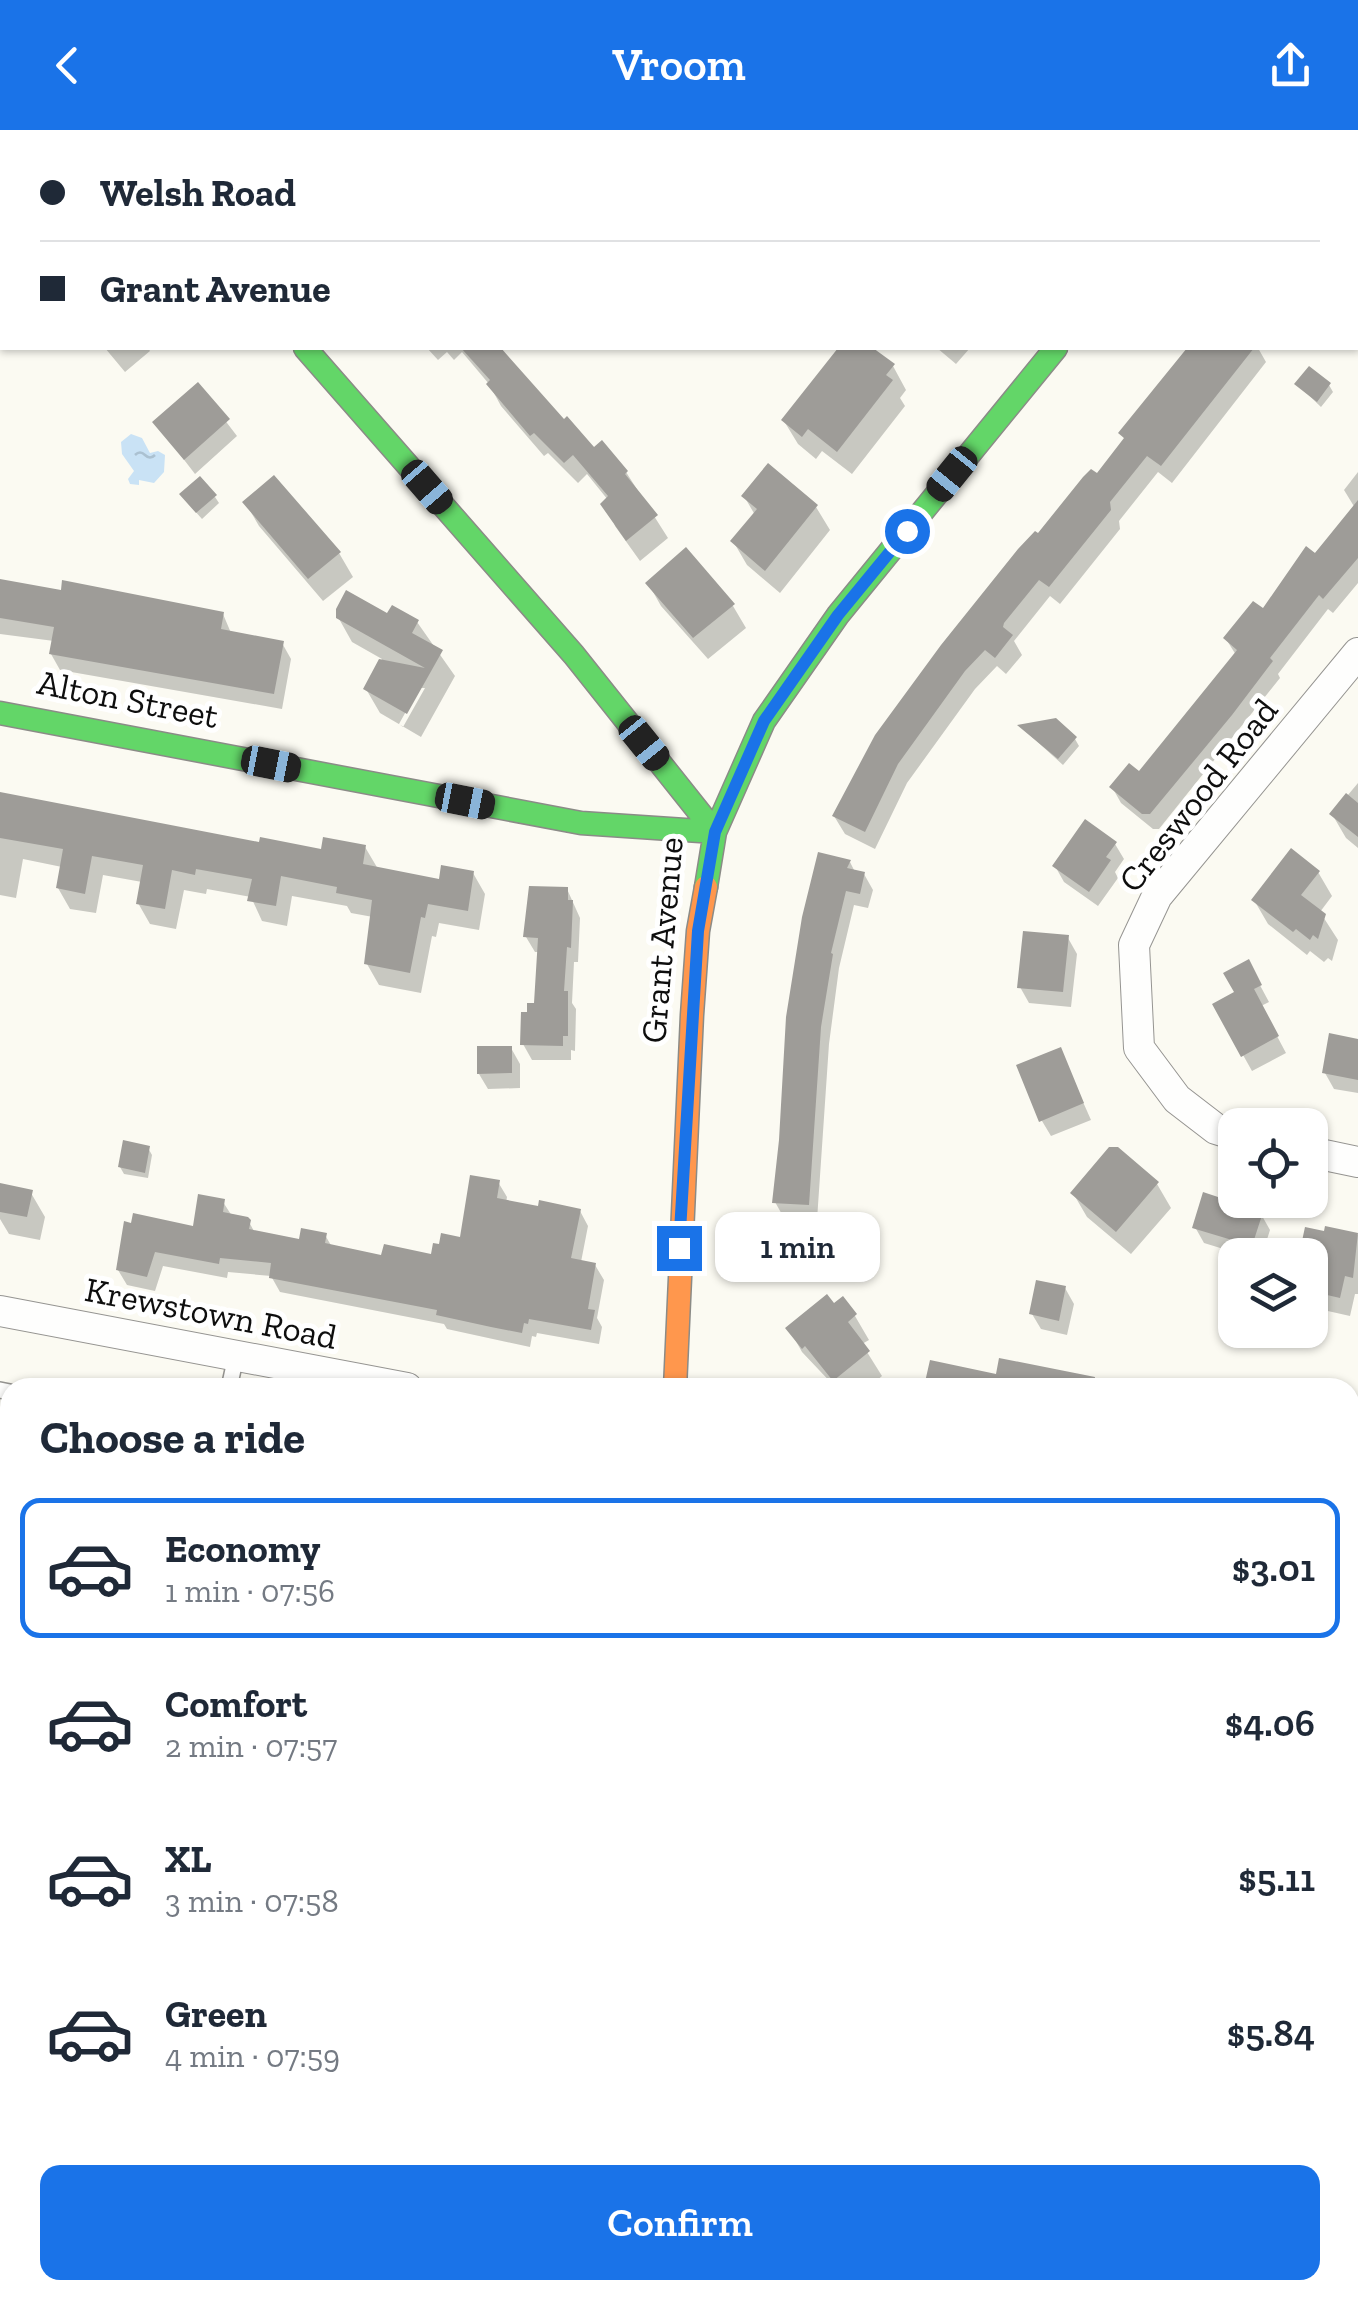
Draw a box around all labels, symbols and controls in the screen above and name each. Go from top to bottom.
icon: back [40,38,95,93]
text: Vroom [612,38,746,92]
icon: share [1263,38,1318,93]
text: Welsh Road [100,170,296,216]
text: Grant Avenue [100,266,331,312]
car [921,441,983,507]
car [396,455,458,519]
route start [885,509,930,554]
street label: Alton Street [34,661,222,737]
street label: Creswood Road [1109,690,1287,900]
car [613,710,675,776]
car [239,744,303,784]
car [433,781,497,821]
street label: Grant Avenue [632,835,692,1045]
map controls [1218,1108,1328,1348]
button: locate [1218,1108,1328,1218]
callout: 1 min [714,1213,879,1283]
route end [657,1226,702,1271]
text: 1 min [760,1228,835,1266]
button: layers [1218,1238,1328,1348]
street label: Krewstown Road [81,1268,341,1358]
text: Choose a ride [40,1411,305,1465]
icon: car [45,1523,135,1613]
text: Economy [165,1526,320,1572]
text: $3.01 [1232,1545,1315,1591]
text: 1 min · 07:56 [165,1572,335,1610]
icon: car [45,1678,135,1768]
text: Comfort [165,1681,307,1727]
text: $4.06 [1225,1700,1315,1746]
text: 2 min · 07:57 [165,1727,337,1765]
icon: car [45,1833,135,1923]
text: XL [165,1836,212,1882]
text: $5.11 [1238,1855,1315,1901]
text: 3 min · 07:58 [165,1882,339,1920]
icon: car [45,1988,135,2078]
text: Green [165,1991,267,2037]
text: $5.84 [1227,2010,1315,2056]
text: 4 min · 07:59 [165,2037,340,2075]
button: Confirm [40,2165,1320,2280]

